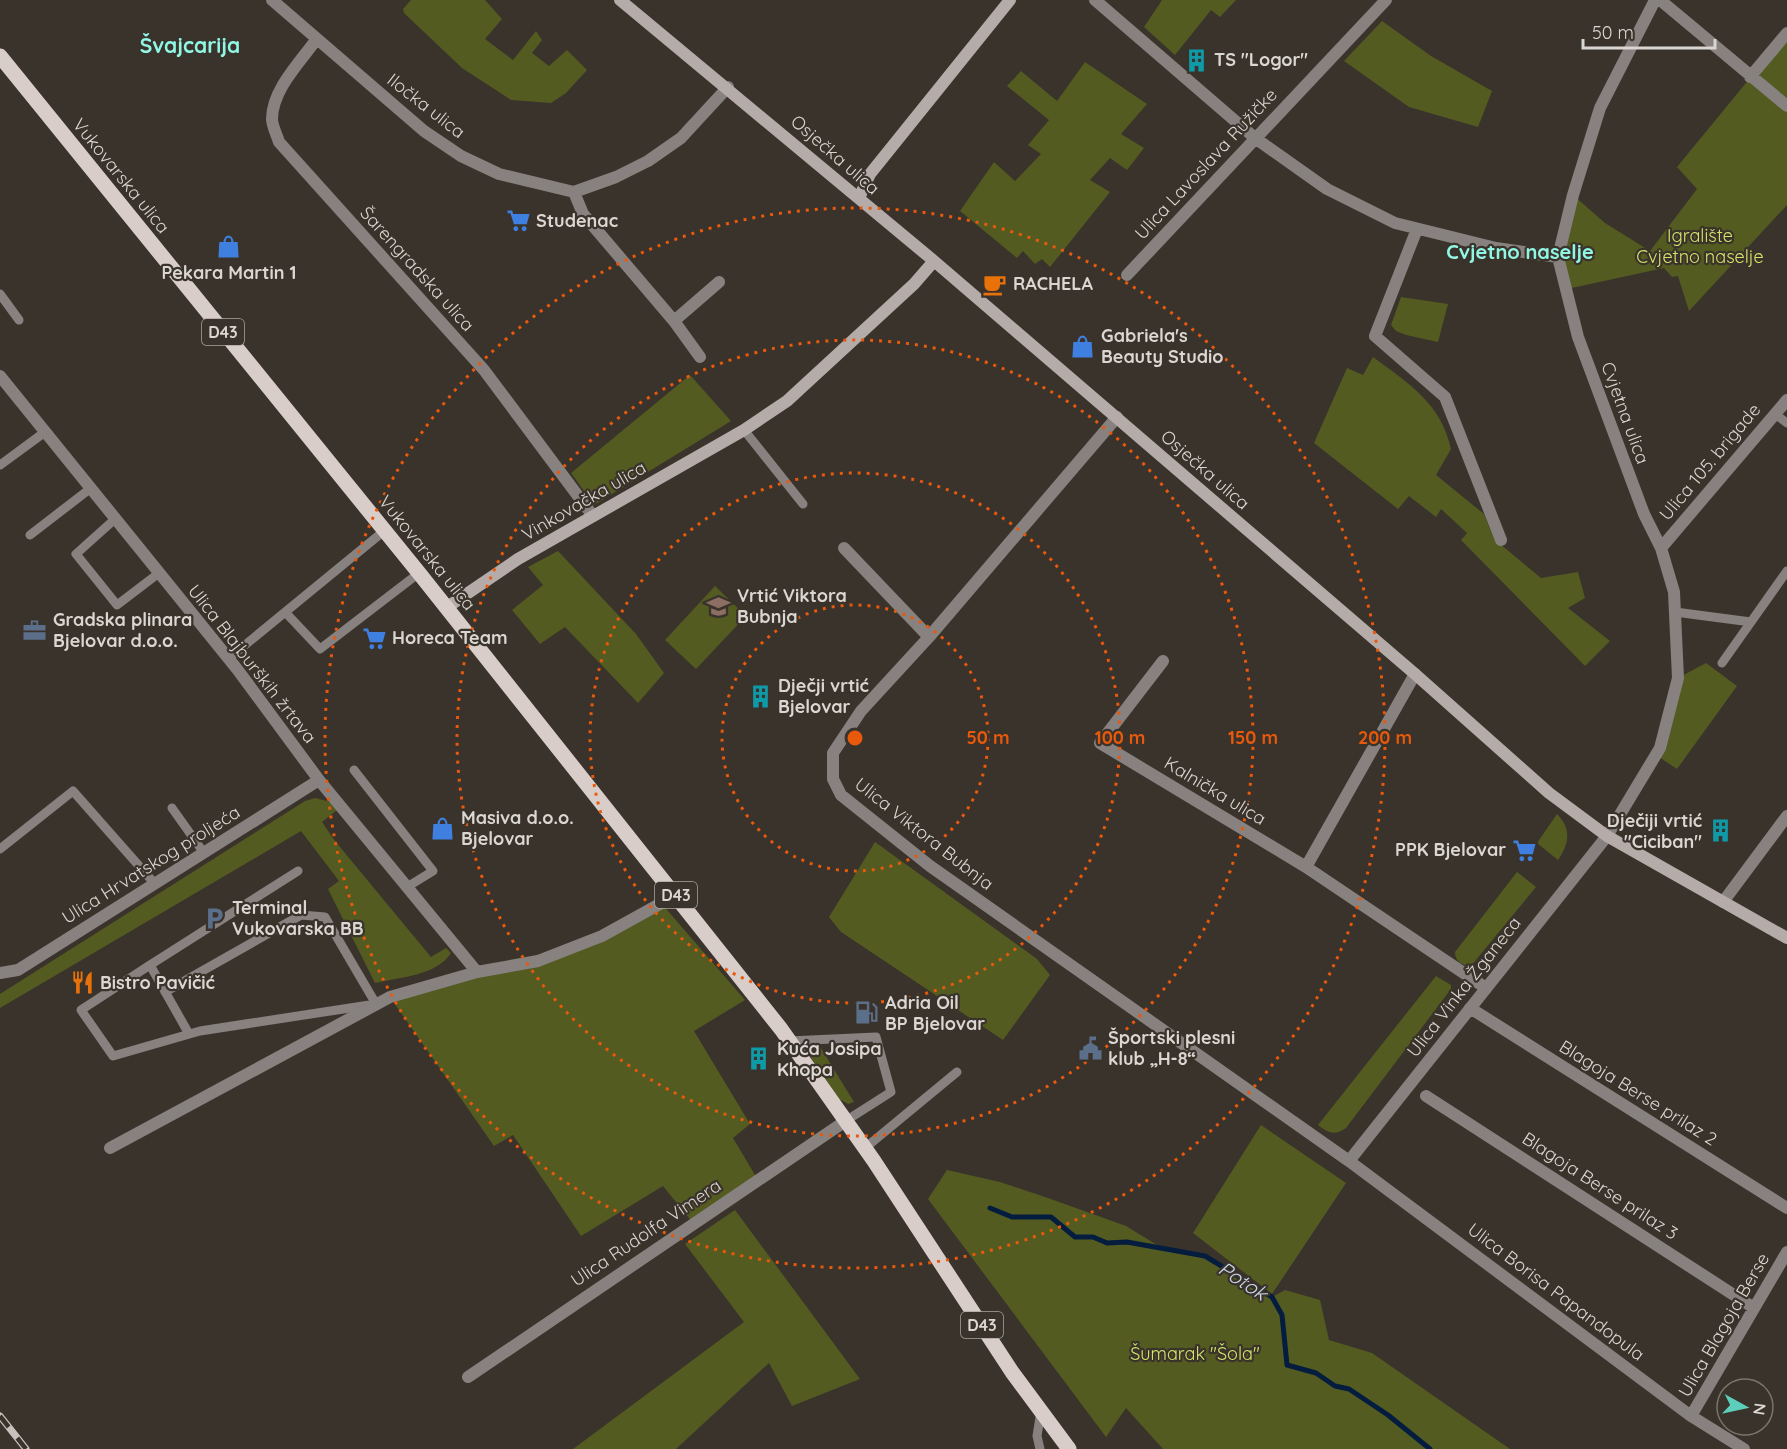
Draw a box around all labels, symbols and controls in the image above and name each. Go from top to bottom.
scale bar [1583,12,1715,50]
text: 50 m [1592,21,1634,44]
district label: Švajcarija [140,32,240,58]
building icon: TS "Logor" [1183,47,1209,73]
place label: TS "Logor" [1214,48,1308,71]
street label: Iločka ulica [383,68,470,143]
street label: Ulica Lavoslava Ružičke [1130,83,1282,244]
street label: Osječka ulica [786,110,885,200]
street label: Vukovarska ulica [68,113,175,238]
street label: Šarengradska ulica [355,201,480,336]
supermarket icon: Studenac [505,208,531,234]
place label: Studenac [536,209,618,232]
park label: Igralište Cvjetno naselje [1636,224,1764,268]
shop icon: Pekara Martin 1 [216,234,242,260]
district label: Cvjetno naselje [1446,239,1594,264]
place label: Pekara Martin 1 [162,261,296,284]
cafe icon: RACHELA [982,271,1008,297]
place label: RACHELA [1013,272,1093,295]
road number: D43 [202,319,244,345]
place label: Gabriela's Beauty Studio [1101,324,1224,368]
shop icon: Gabriela's Beauty Studio [1070,333,1096,359]
street label: Cvjetna ulica [1596,359,1655,467]
street label: Ulica 105. brigade [1654,398,1765,525]
street label: Osječka ulica [1156,425,1255,515]
street label: Vinkovačka ulica [517,456,650,545]
street label: Vukovarska ulica [374,490,481,615]
street label: Ulica Blajburških žrtava [183,580,322,748]
place label: Vrtić Viktora Bubnja [737,584,847,628]
school or university icon: Vrtić Viktora Bubnja [706,593,732,619]
place label: Gradska plinara Bjelovar d.o.o. [53,608,192,652]
office icon: Gradska plinara Bjelovar d.o.o. [22,617,48,643]
supermarket icon: Horeca Team [361,625,387,651]
place label: Horeca Team [392,626,508,649]
place label: Dječji vrtić Bjelovar [778,674,869,718]
building icon: Dječji vrtić Bjelovar [747,683,773,709]
text: 50 m [966,726,1010,749]
text: 100 m [1095,726,1145,749]
text: 150 m [1228,726,1278,749]
text: 200 m [1358,726,1412,749]
centre of rings [845,728,865,748]
street label: Kalnička ulica [1160,751,1270,830]
street label: Ulica Viktora Bubnja [850,772,998,895]
street label: Ulica Hrvatskog proljeća [57,800,244,929]
place label: Masiva d.o.o. Bjelovar [461,806,574,850]
place label: Dječiji vrtić "Ciciban" [1607,809,1702,853]
shop icon: Masiva d.o.o. Bjelovar [430,815,456,841]
building icon: Dječiji vrtić "Ciciban" [1707,818,1733,844]
supermarket icon: PPK Bjelovar [1511,837,1537,863]
place label: PPK Bjelovar [1395,838,1506,861]
road number: D43 [655,882,697,908]
place label: Terminal Vukovarska BB [232,896,364,940]
parking icon: Terminal Vukovarska BB [201,905,227,931]
street label: Ulica Vinka Žganeca [1402,912,1526,1062]
restaurant icon: Bistro Pavičić [69,970,95,996]
place label: Bistro Pavičić [100,971,215,994]
place label: Adria Oil BP Bjelovar [885,991,985,1035]
fuel station icon: Adria Oil BP Bjelovar [854,1000,880,1026]
place label: Športski plesni klub „H-8“ [1108,1026,1235,1070]
public building icon: Športski plesni klub „H-8“ [1077,1035,1103,1061]
street label: Blagoja Berse prilaz 2 [1555,1035,1721,1150]
place label: Kuća Josipa Khopa [777,1037,882,1081]
building icon: Kuća Josipa Khopa [746,1046,772,1072]
street label: Blagoja Berse prilaz 3 [1518,1127,1683,1245]
street label: Ulica Rudolfa Vimera [566,1174,725,1291]
street label: Ulica Borisa Papandopula [1463,1218,1649,1366]
street label: Ulica Blagoja Berse [1673,1249,1774,1401]
water label: Potok [1214,1256,1274,1307]
road number: D43 [961,1312,1003,1338]
park label: Šumarak "Šola" [1130,1342,1260,1365]
north arrow [1715,1377,1775,1437]
text: N [1749,1402,1771,1416]

